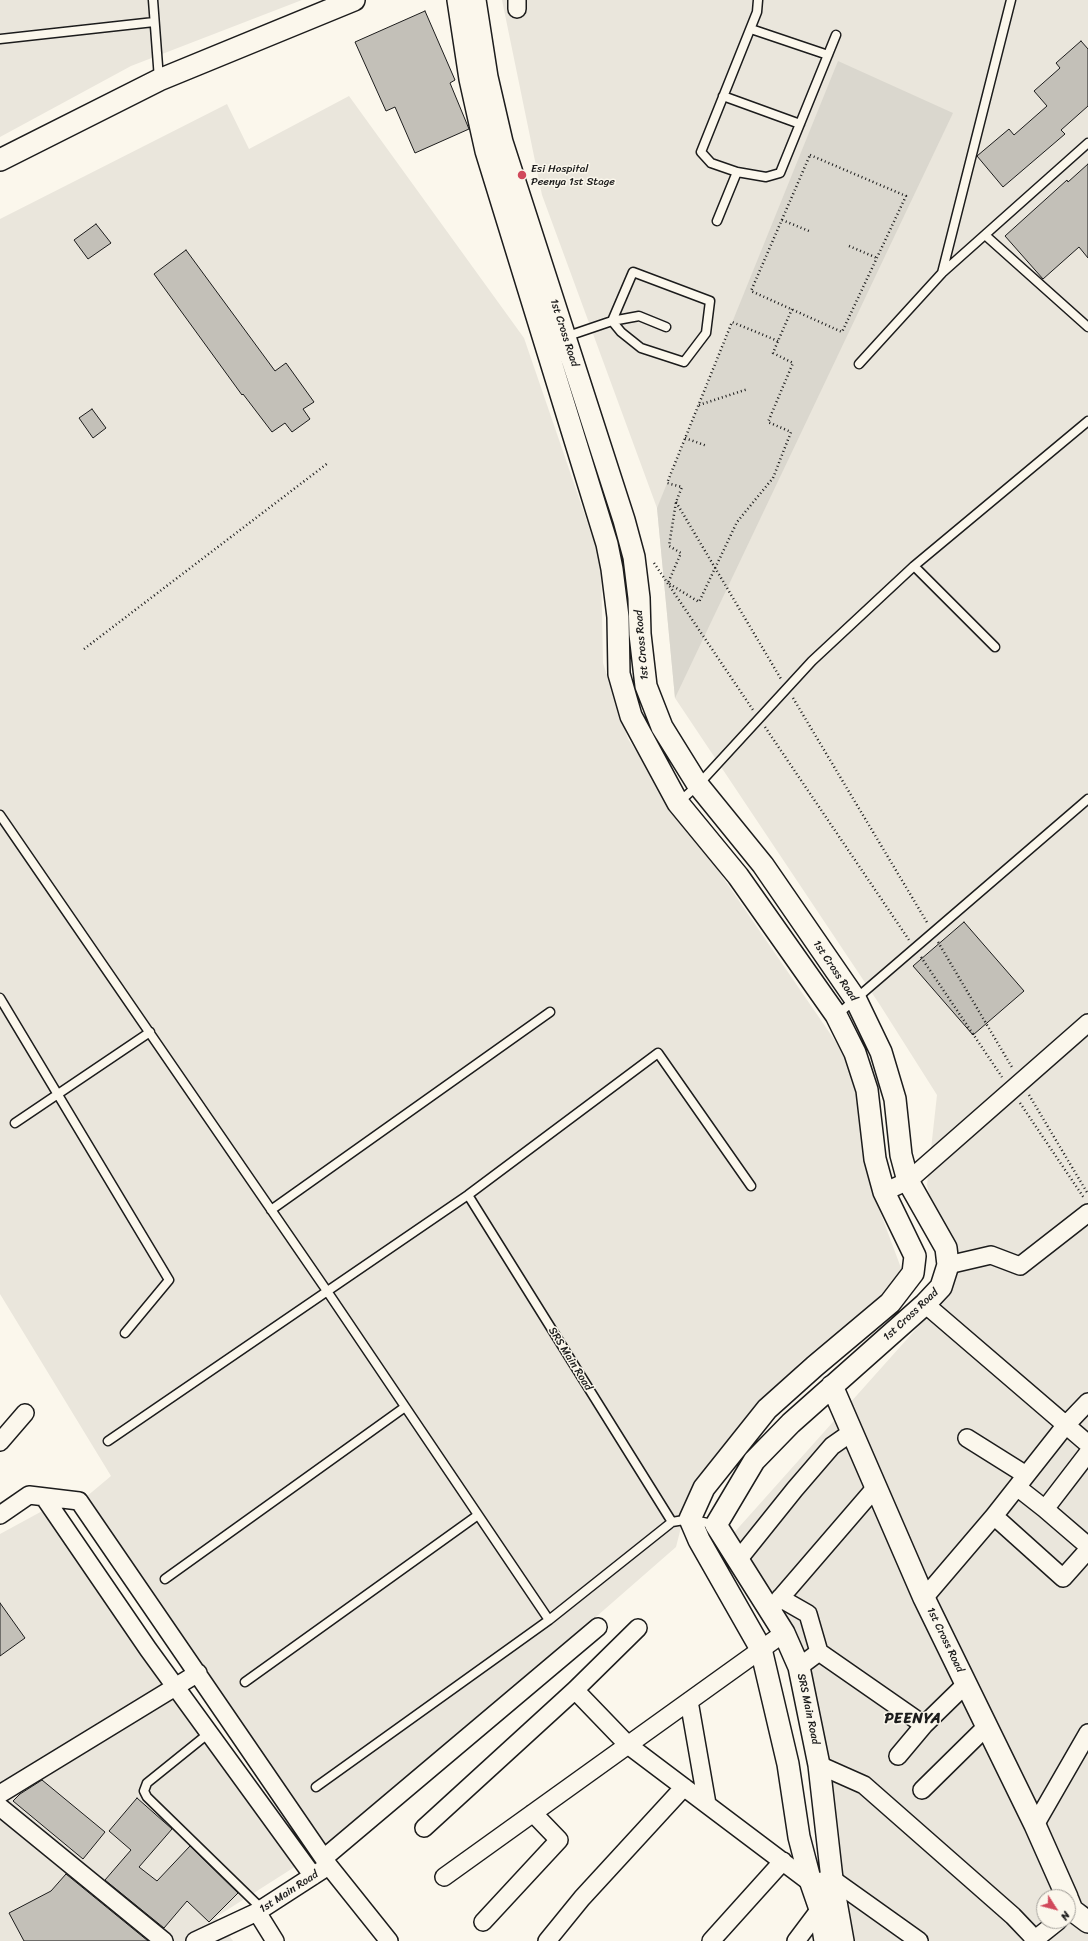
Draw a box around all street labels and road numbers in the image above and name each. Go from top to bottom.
street label: 1st Cross Road [547,297,581,369]
street label: 1st Cross Road [632,609,652,681]
street label: 1st Cross Road [810,938,860,1004]
street label: 1st Cross Road [881,1286,941,1344]
street label: SRS Main Road [545,1325,595,1393]
street label: 1st Cross Road [924,1605,966,1675]
street label: SRS Main Road [794,1672,822,1746]
street label: 1st Main Road [257,1868,321,1916]

